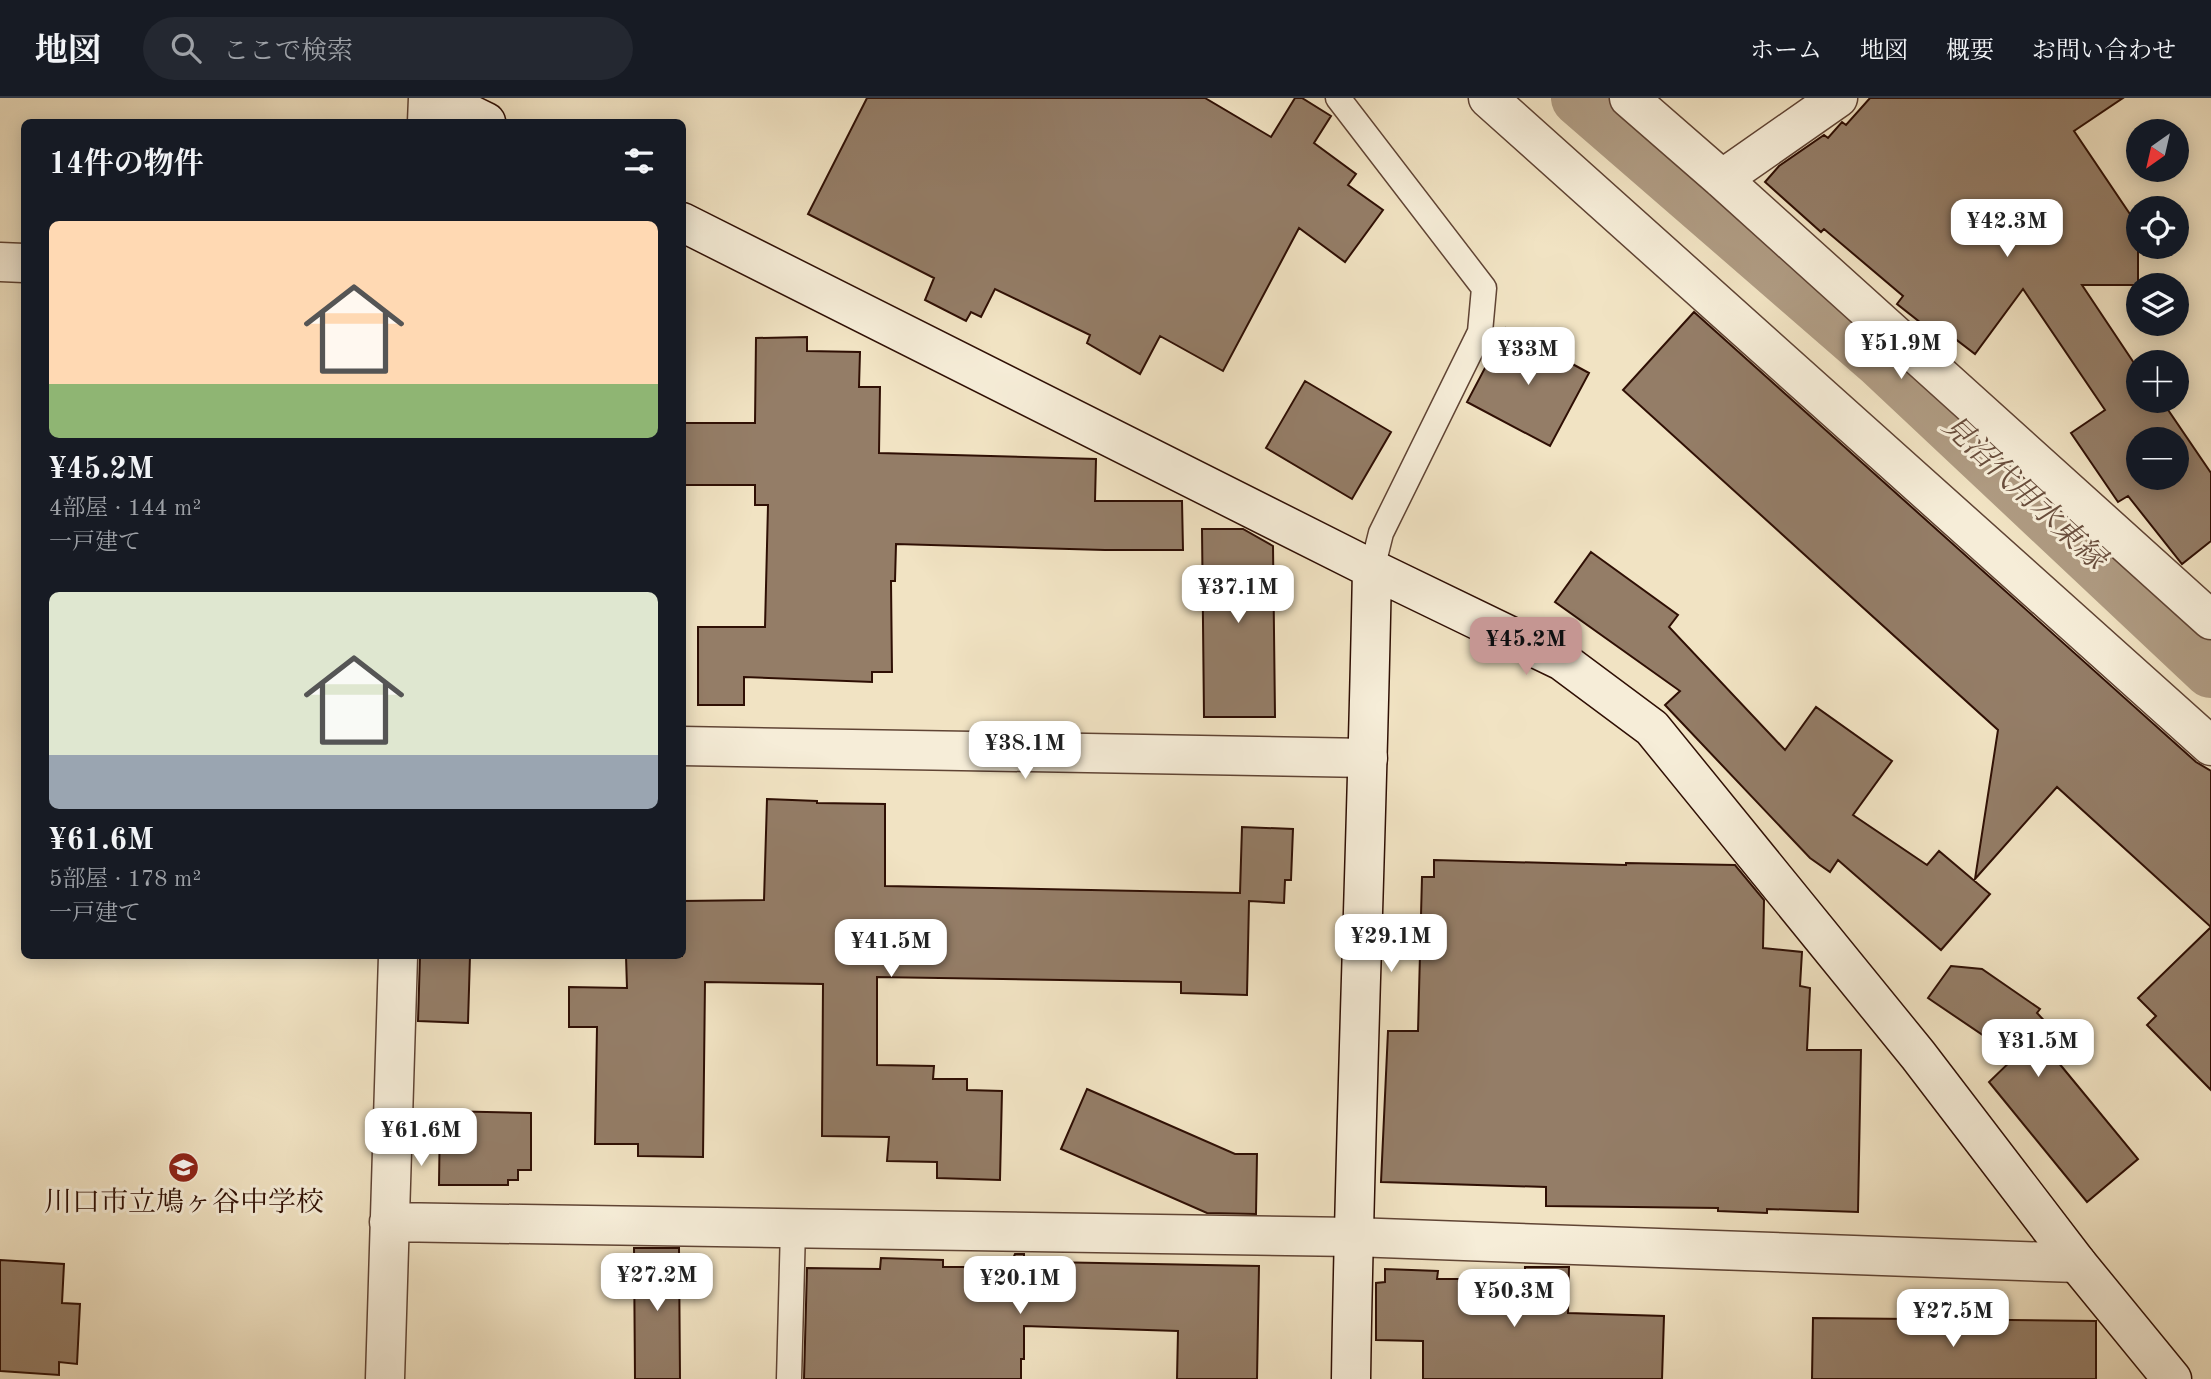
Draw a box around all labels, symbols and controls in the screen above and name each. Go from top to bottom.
search box [143,17,633,80]
icon: search [167,29,205,67]
text: 地図 [35,36,101,69]
text: ここで検索 [223,39,353,65]
text: ホーム [1750,40,1822,64]
text: 地図 [1860,40,1908,64]
text: 概要 [1946,40,1994,64]
text: お問い合わせ [2032,40,2176,64]
north arrow [2126,119,2189,182]
map controls [2126,119,2189,490]
icon: filters [620,142,658,180]
text: 14件の物件 [49,150,204,180]
button: locate [2126,196,2189,259]
pin: ¥42.3M [1950,200,2064,259]
text: ¥42.3M [1967,210,2047,233]
icon: home [291,266,417,392]
button: layers [2126,273,2189,336]
pin: ¥51.9M [1844,322,1958,381]
pin: ¥33M [1487,328,1569,387]
text: ¥51.9M [1861,332,1941,355]
text: ¥33M [1498,338,1558,361]
button: + [2126,350,2189,413]
water label: 見沼代用水東縁 [1936,408,2114,578]
button: − [2126,427,2189,490]
text: ¥45.2M [49,455,154,485]
text: 4部屋 · 144 m² [49,497,201,520]
text: 一戸建て [49,531,141,554]
pin: ¥37.1M [1181,566,1295,625]
text: ¥37.1M [1198,576,1278,599]
pin: ¥45.2M [1469,618,1583,677]
text: ¥45.2M [1486,628,1566,651]
icon: home [291,637,417,763]
pin: ¥38.1M [968,722,1082,781]
text: ¥38.1M [985,732,1065,755]
text: ¥61.6M [49,826,154,856]
text: 5部屋 · 178 m² [49,868,201,891]
text: 一戸建て [49,902,141,925]
pin: ¥29.1M [1334,914,1448,974]
pin: ¥41.5M [834,920,948,979]
text: ¥29.1M [1351,925,1431,948]
text: ¥41.5M [851,930,931,953]
pin: ¥31.5M [1981,1020,2095,1079]
text: ¥31.5M [1998,1030,2078,1053]
pin: ¥61.6M [364,1108,478,1168]
text: ¥61.6M [381,1119,461,1142]
school or university icon: 川口市立鳩ヶ谷中学校 [167,1150,201,1184]
place label: 川口市立鳩ヶ谷中学校 [44,1187,324,1218]
pin: ¥27.2M [600,1254,714,1313]
pin: ¥20.1M [963,1256,1077,1316]
text: ¥27.2M [617,1264,697,1287]
text: ¥20.1M [980,1267,1060,1290]
pin: ¥50.3M [1457,1270,1571,1329]
text: ¥50.3M [1474,1280,1554,1303]
pin: ¥27.5M [1896,1290,2010,1349]
text: ¥27.5M [1913,1300,1993,1323]

